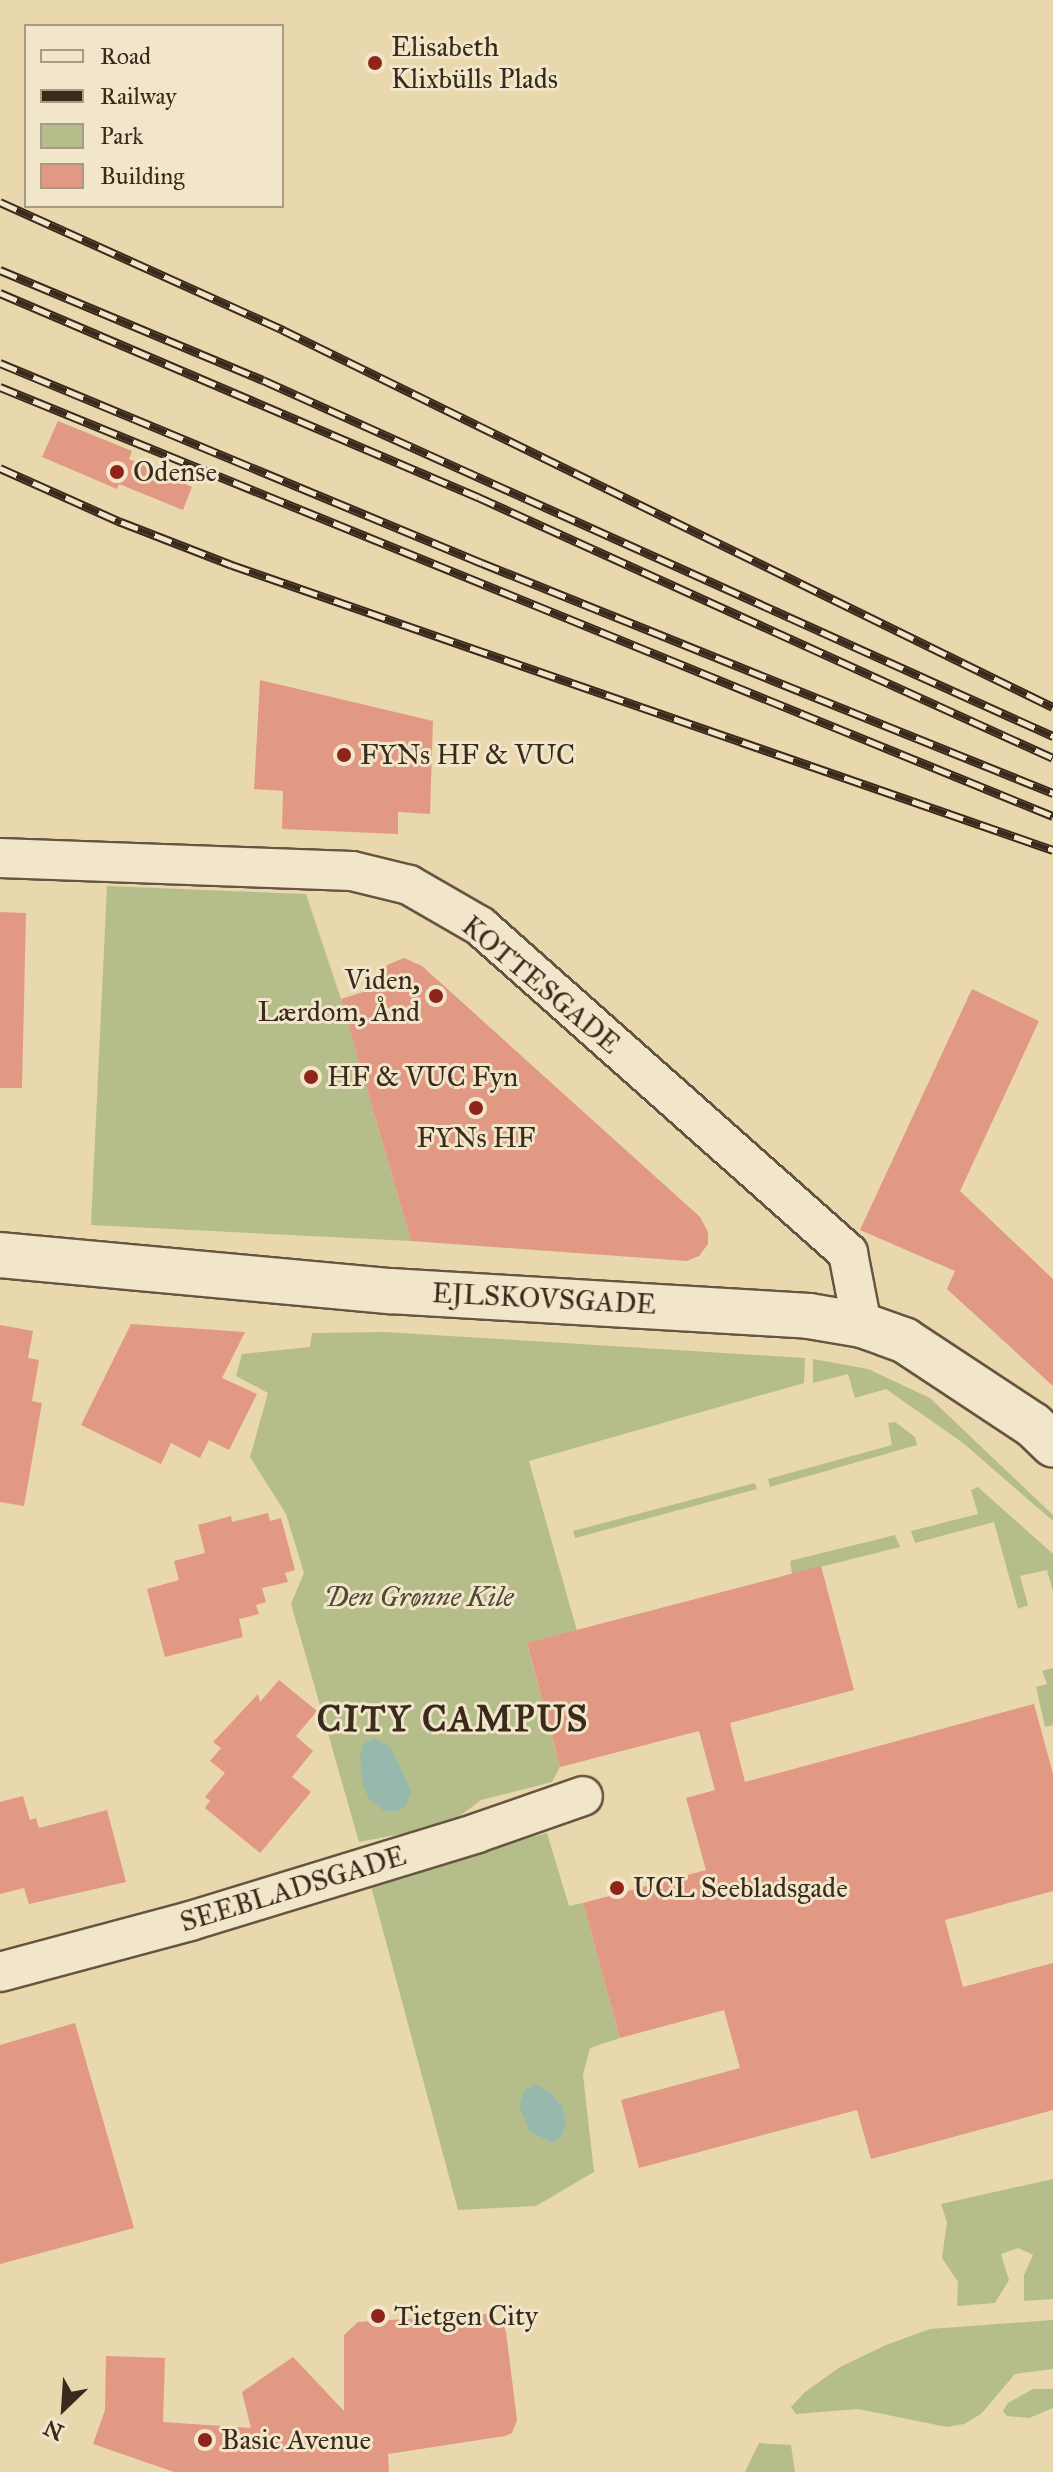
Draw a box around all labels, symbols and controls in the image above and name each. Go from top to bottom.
legend [24,24,284,208]
place label: Elisabeth Klixbülls Plads [391,30,558,96]
text: Road [100,41,151,71]
marker: Elisabeth Klixbülls Plads [366,54,384,72]
text: Railway [100,81,177,111]
text: Park [100,121,143,151]
text: Building [100,161,185,191]
place label: Odense [133,455,217,489]
marker: Odense [108,463,126,481]
place label: FYNs HF & VUC [360,738,575,772]
marker: FYNs HF & VUC [335,746,353,764]
street label: KOTTESGADE [455,909,627,1061]
place label: Viden, Lærdom, Ånd [258,963,420,1029]
marker: Viden, Lærdom, Ånd [427,987,445,1005]
place label: HF & VUC Fyn [327,1060,518,1094]
marker: HF & VUC Fyn [302,1068,320,1086]
marker: FYNs HF [467,1099,485,1117]
place label: FYNs HF [417,1121,535,1155]
street label: EJLSKOVSGADE [431,1276,657,1322]
park label: Den Grønne Kile [324,1580,514,1614]
district label: CITY CAMPUS [317,1698,589,1742]
street label: SEEBLADSGADE [176,1839,410,1939]
place label: UCL Seebladsgade [633,1871,848,1905]
marker: UCL Seebladsgade [608,1879,626,1897]
place label: Tietgen City [394,2299,538,2333]
marker: Tietgen City [369,2307,387,2325]
north arrow [24,2368,104,2448]
text: N [39,2414,68,2446]
place label: Basic Avenue [221,2423,371,2457]
marker: Basic Avenue [196,2431,214,2449]

